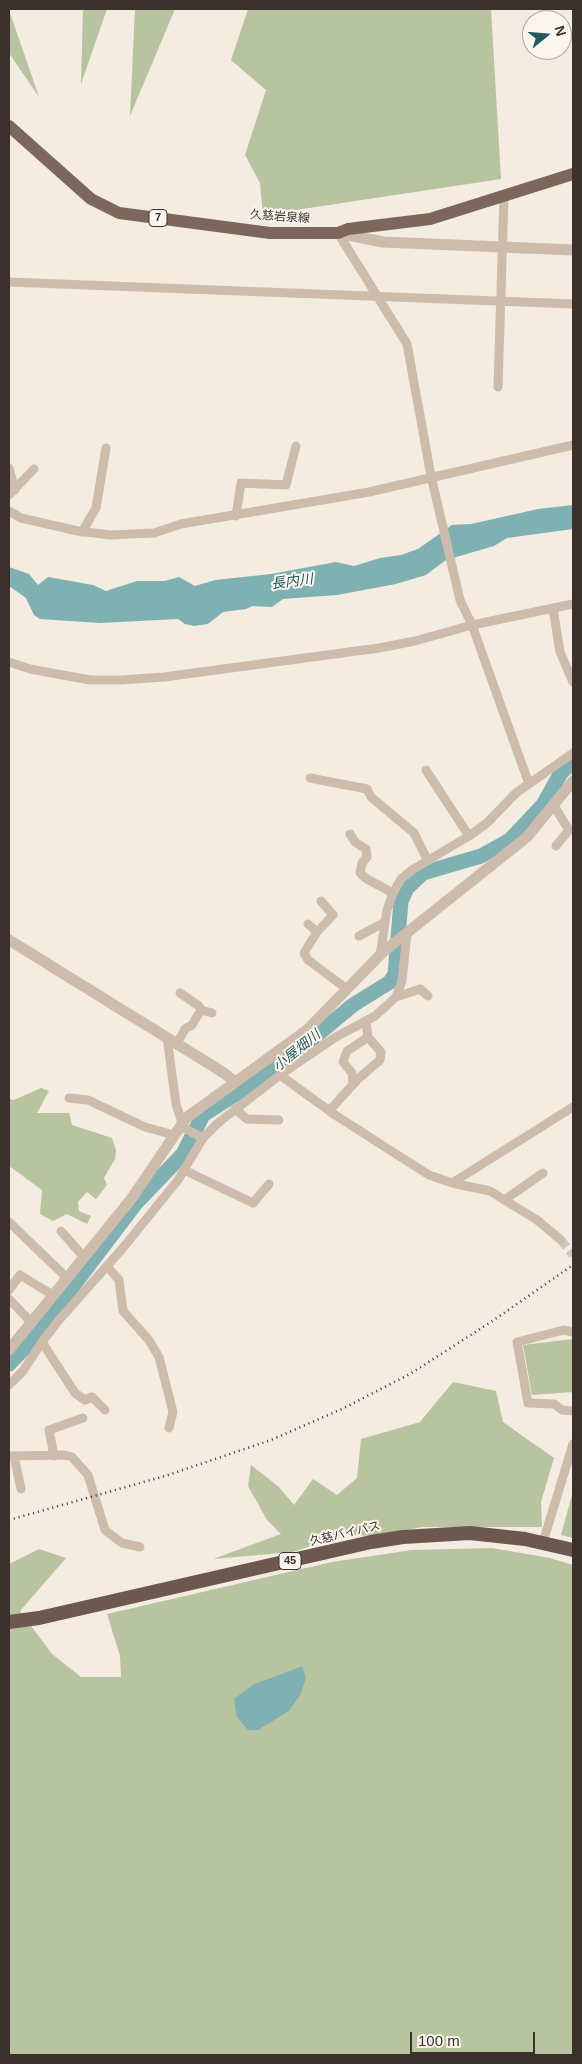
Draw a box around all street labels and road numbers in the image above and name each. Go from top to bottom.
street label: 久慈岩泉線 [250,208,310,226]
road number: 7 [149,210,167,227]
street label: 久慈バイパス [308,1519,382,1549]
road number: 45 [279,1552,301,1570]

